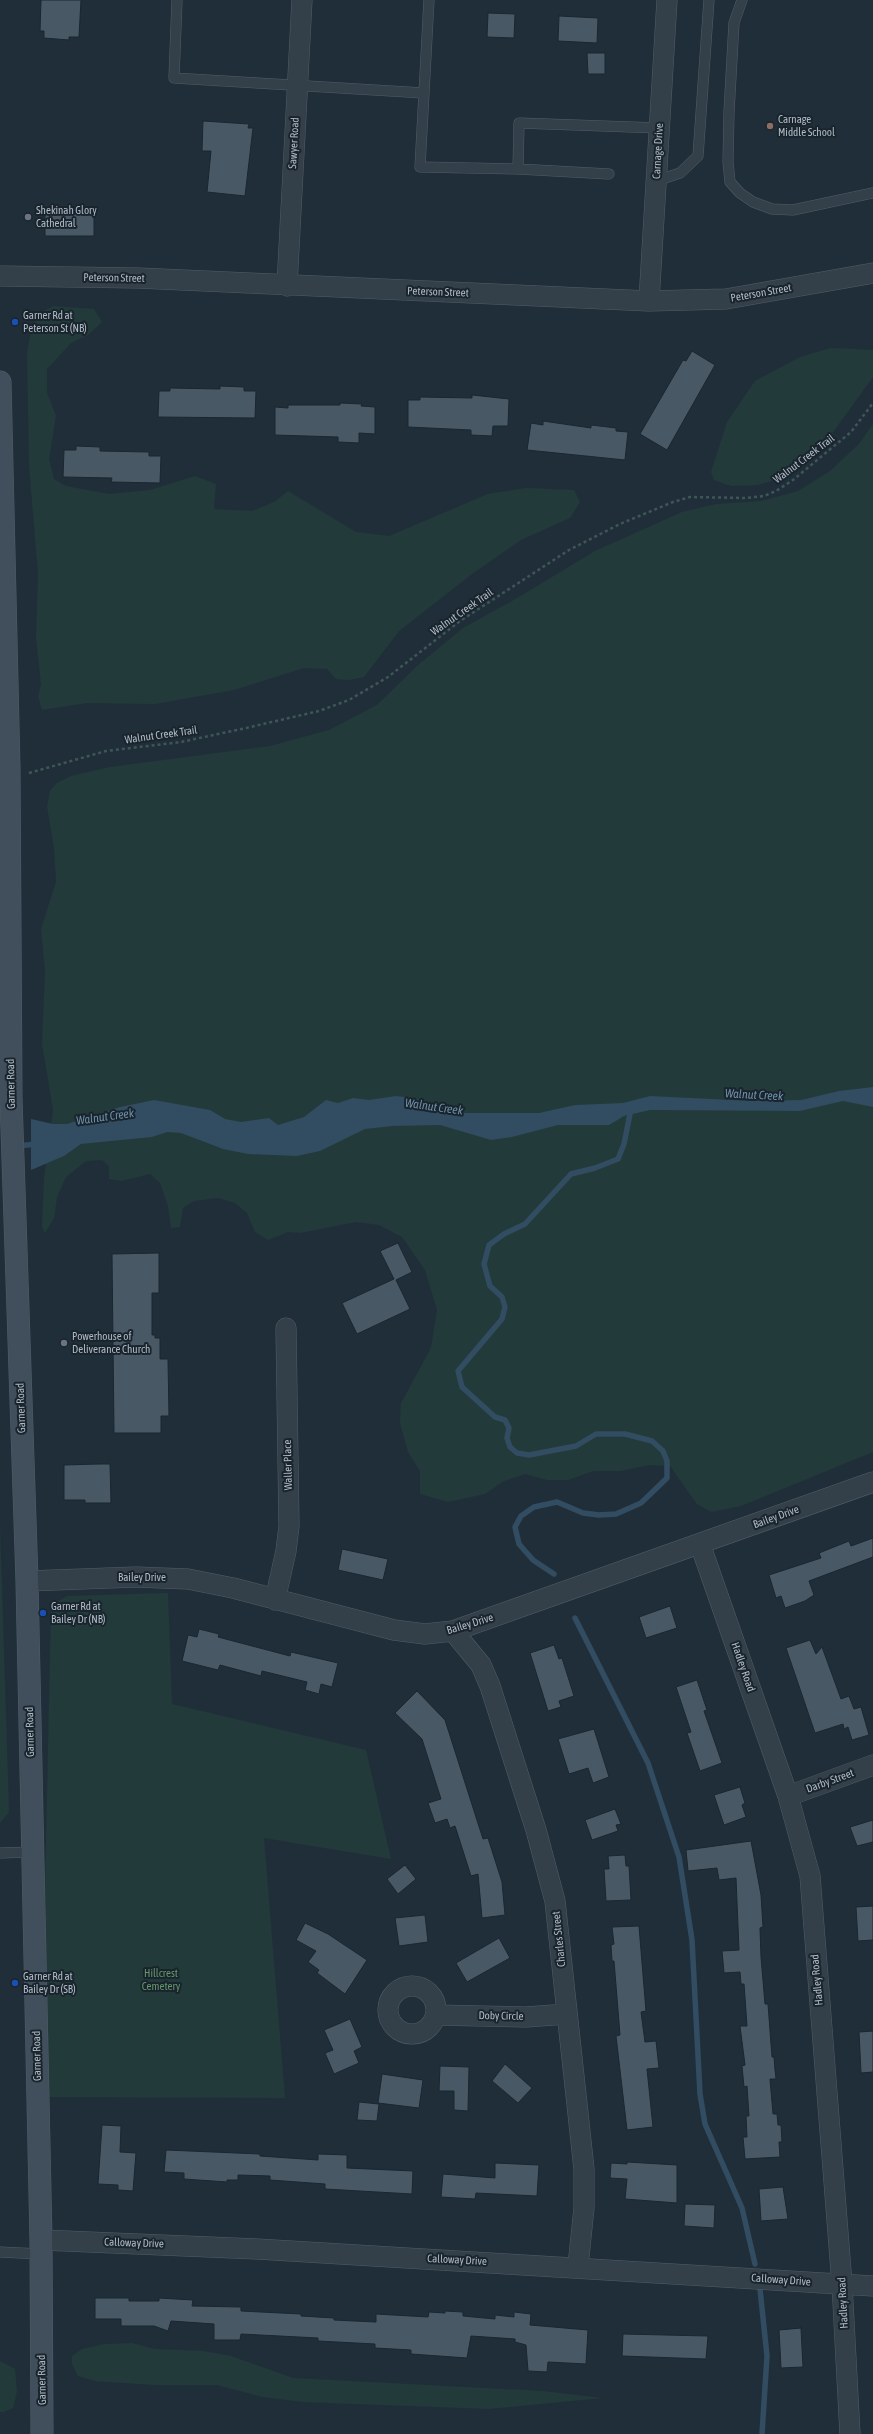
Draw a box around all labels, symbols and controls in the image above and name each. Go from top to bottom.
place label: Carnage Middle School [778,113,835,139]
street label: Sawyer Road [286,117,302,169]
marker: Carnage Middle School [765,121,775,131]
street label: Carnage Drive [650,123,666,179]
place label: Shekinah Glory Cathedral [36,204,97,230]
marker: Shekinah Glory Cathedral [23,212,33,222]
street label: Peterson Street [83,271,145,285]
street label: Peterson Street [730,281,792,305]
street label: Peterson Street [407,284,469,300]
place label: Garner Rd at Peterson St (NB) [23,309,87,335]
marker: Garner Rd at Peterson St (NB) [10,317,20,327]
street label: Walnut Creek Trail [771,432,837,486]
street label: Walnut Creek Trail [428,586,496,638]
street label: Walnut Creek Trail [124,723,198,747]
street label: Garner Road [4,1059,18,1109]
water label: Walnut Creek [724,1086,784,1104]
water label: Walnut Creek [404,1096,464,1118]
water label: Walnut Creek [75,1106,135,1128]
place label: Powerhouse of Deliverance Church [72,1330,150,1356]
marker: Powerhouse of Deliverance Church [59,1338,69,1348]
street label: Garner Road [14,1383,28,1433]
street label: Waller Place [281,1440,295,1490]
street label: Bailey Drive [751,1503,801,1531]
street label: Bailey Drive [118,1571,166,1585]
place label: Garner Rd at Bailey Dr (NB) [51,1600,105,1626]
marker: Garner Rd at Bailey Dr (NB) [38,1608,48,1618]
street label: Bailey Drive [445,1611,495,1637]
street label: Hadley Road [728,1641,758,1693]
street label: Garner Road [23,1707,37,1757]
street label: Darby Street [804,1766,856,1796]
street label: Charles Street [550,1910,568,1968]
street label: Hadley Road [808,1954,826,2006]
park label: Hillcrest Cemetery [142,1967,180,1993]
place label: Garner Rd at Bailey Dr (SB) [23,1970,76,1996]
marker: Garner Rd at Bailey Dr (SB) [10,1978,20,1988]
street label: Doby Circle [478,2009,524,2023]
street label: Garner Road [30,2031,44,2081]
street label: Calloway Drive [104,2235,164,2251]
street label: Calloway Drive [427,2252,487,2268]
street label: Calloway Drive [751,2271,811,2289]
street label: Hadley Road [835,2277,851,2329]
street label: Garner Road [35,2355,49,2405]

